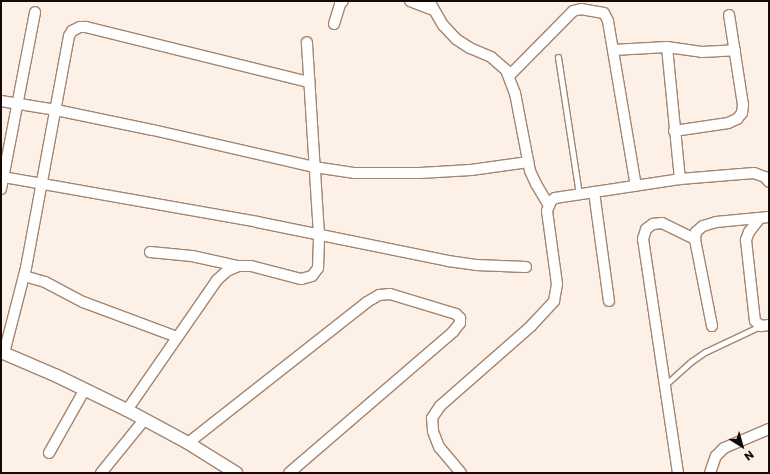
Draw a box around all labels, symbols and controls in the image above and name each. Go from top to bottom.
north arrow [722,426,762,466]
text: N [741,447,757,464]

